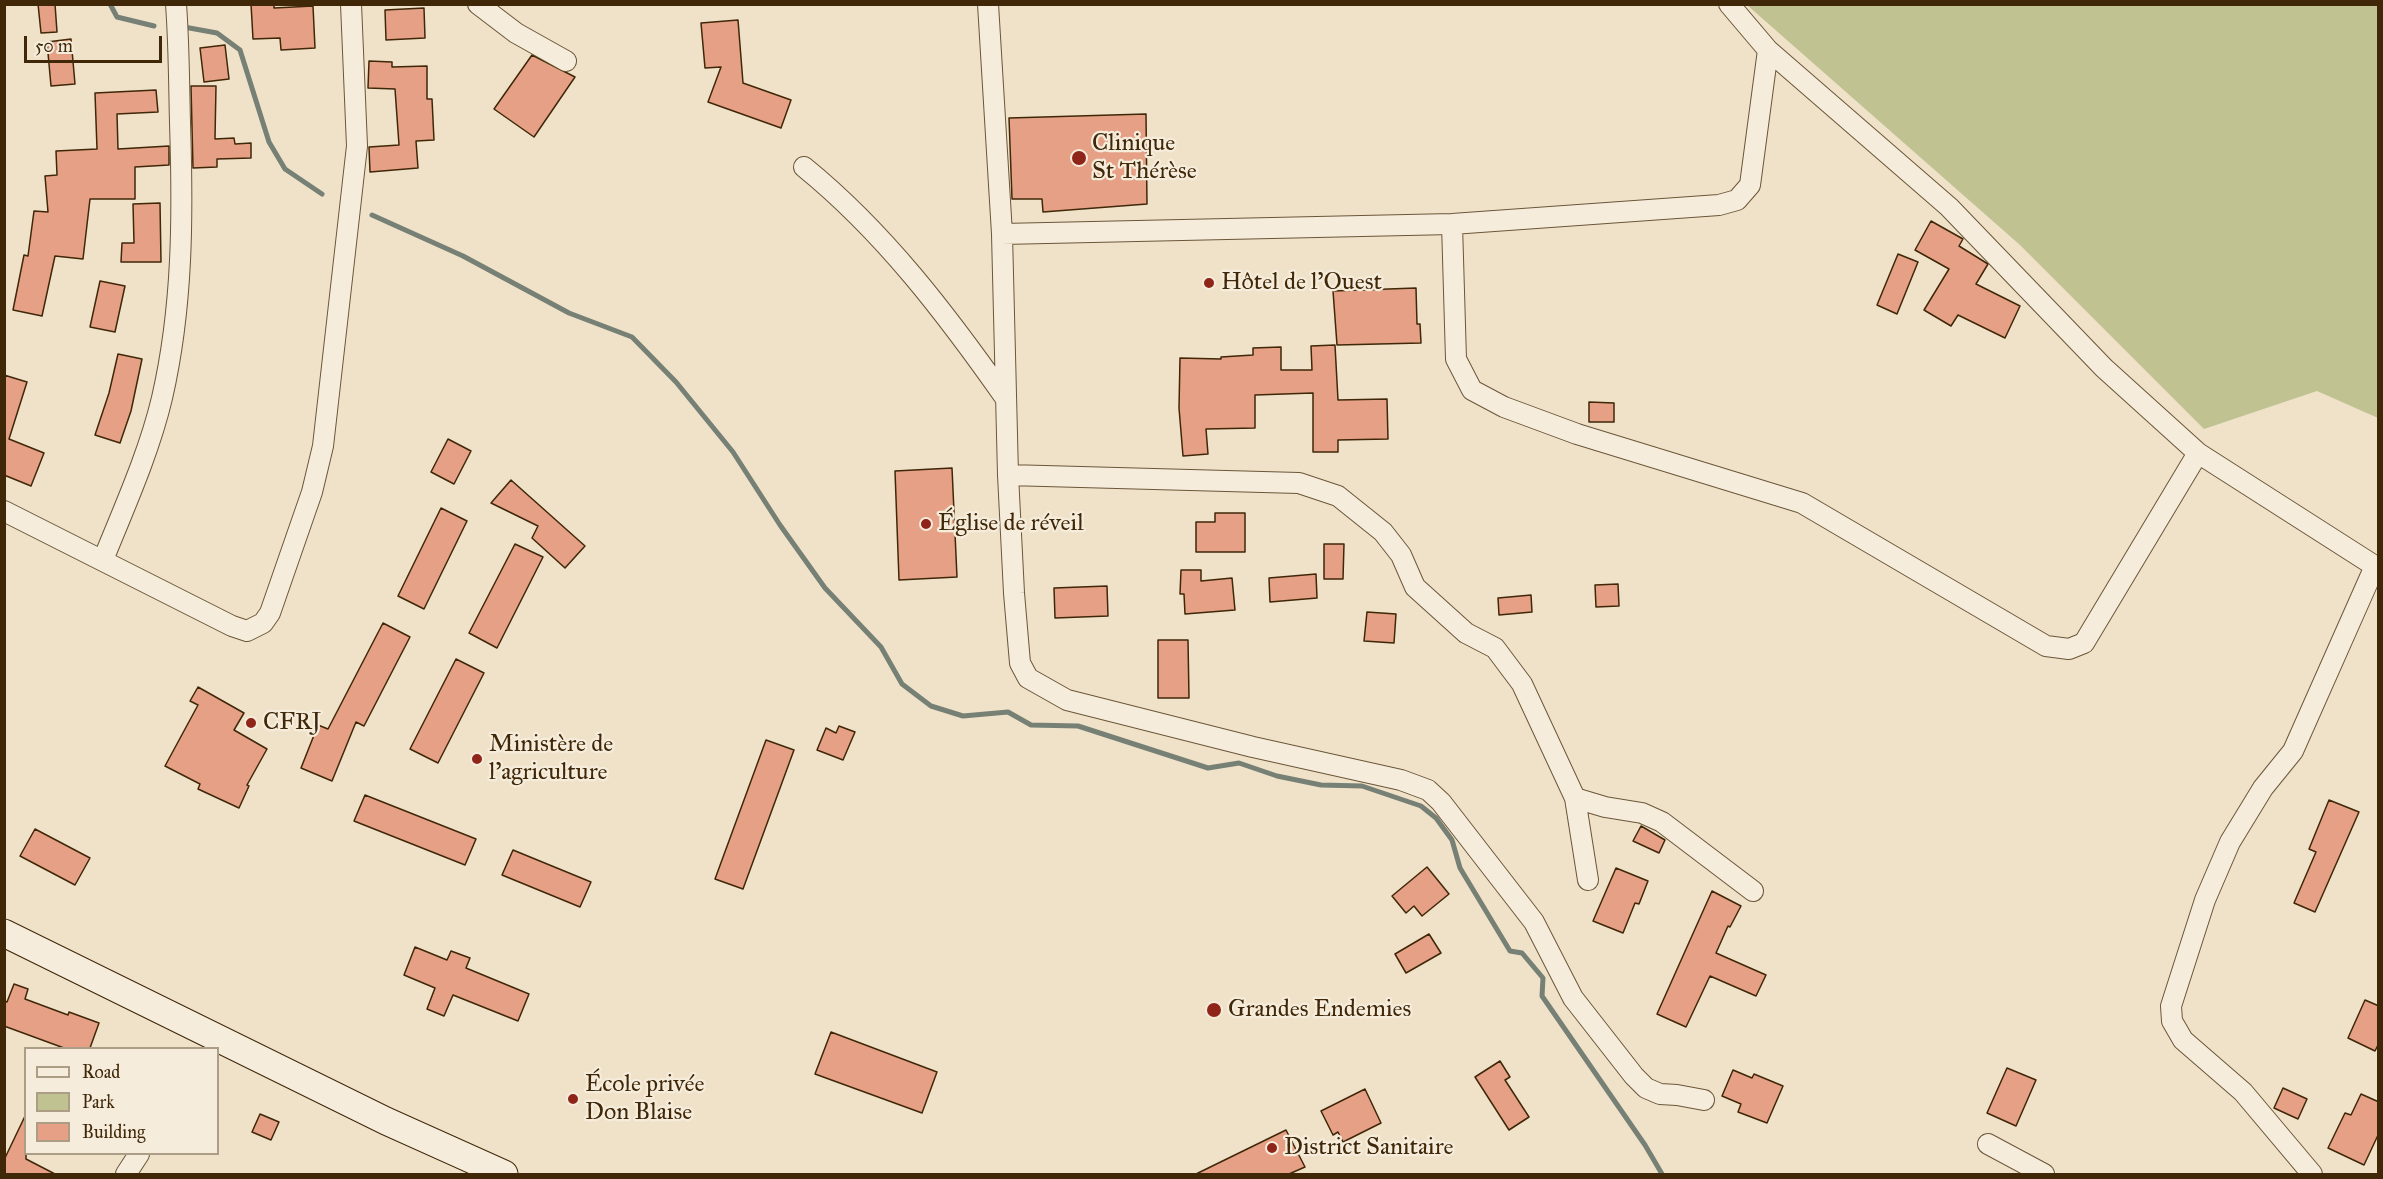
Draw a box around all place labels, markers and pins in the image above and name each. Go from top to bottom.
place label: Clinique St Thérèse [1092,130,1197,186]
marker: Clinique St Thérèse [1070,149,1088,167]
place label: Hôtel de l'Ouest [1221,269,1382,297]
marker: Hôtel de l'Ouest [1202,276,1216,290]
place label: Église de réveil [938,510,1084,538]
marker: Église de réveil [919,517,933,531]
place label: CFRJ [263,709,321,737]
marker: CFRJ [244,716,258,730]
place label: Ministère de l'agriculture [489,731,613,787]
marker: Ministère de l'agriculture [470,752,484,766]
place label: Grandes Endemies [1228,996,1411,1024]
marker: Grandes Endemies [1205,1001,1223,1019]
place label: École privée Don Blaise [585,1071,705,1127]
marker: École privée Don Blaise [566,1092,580,1106]
place label: District Sanitaire [1284,1134,1454,1162]
marker: District Sanitaire [1265,1141,1279,1155]

